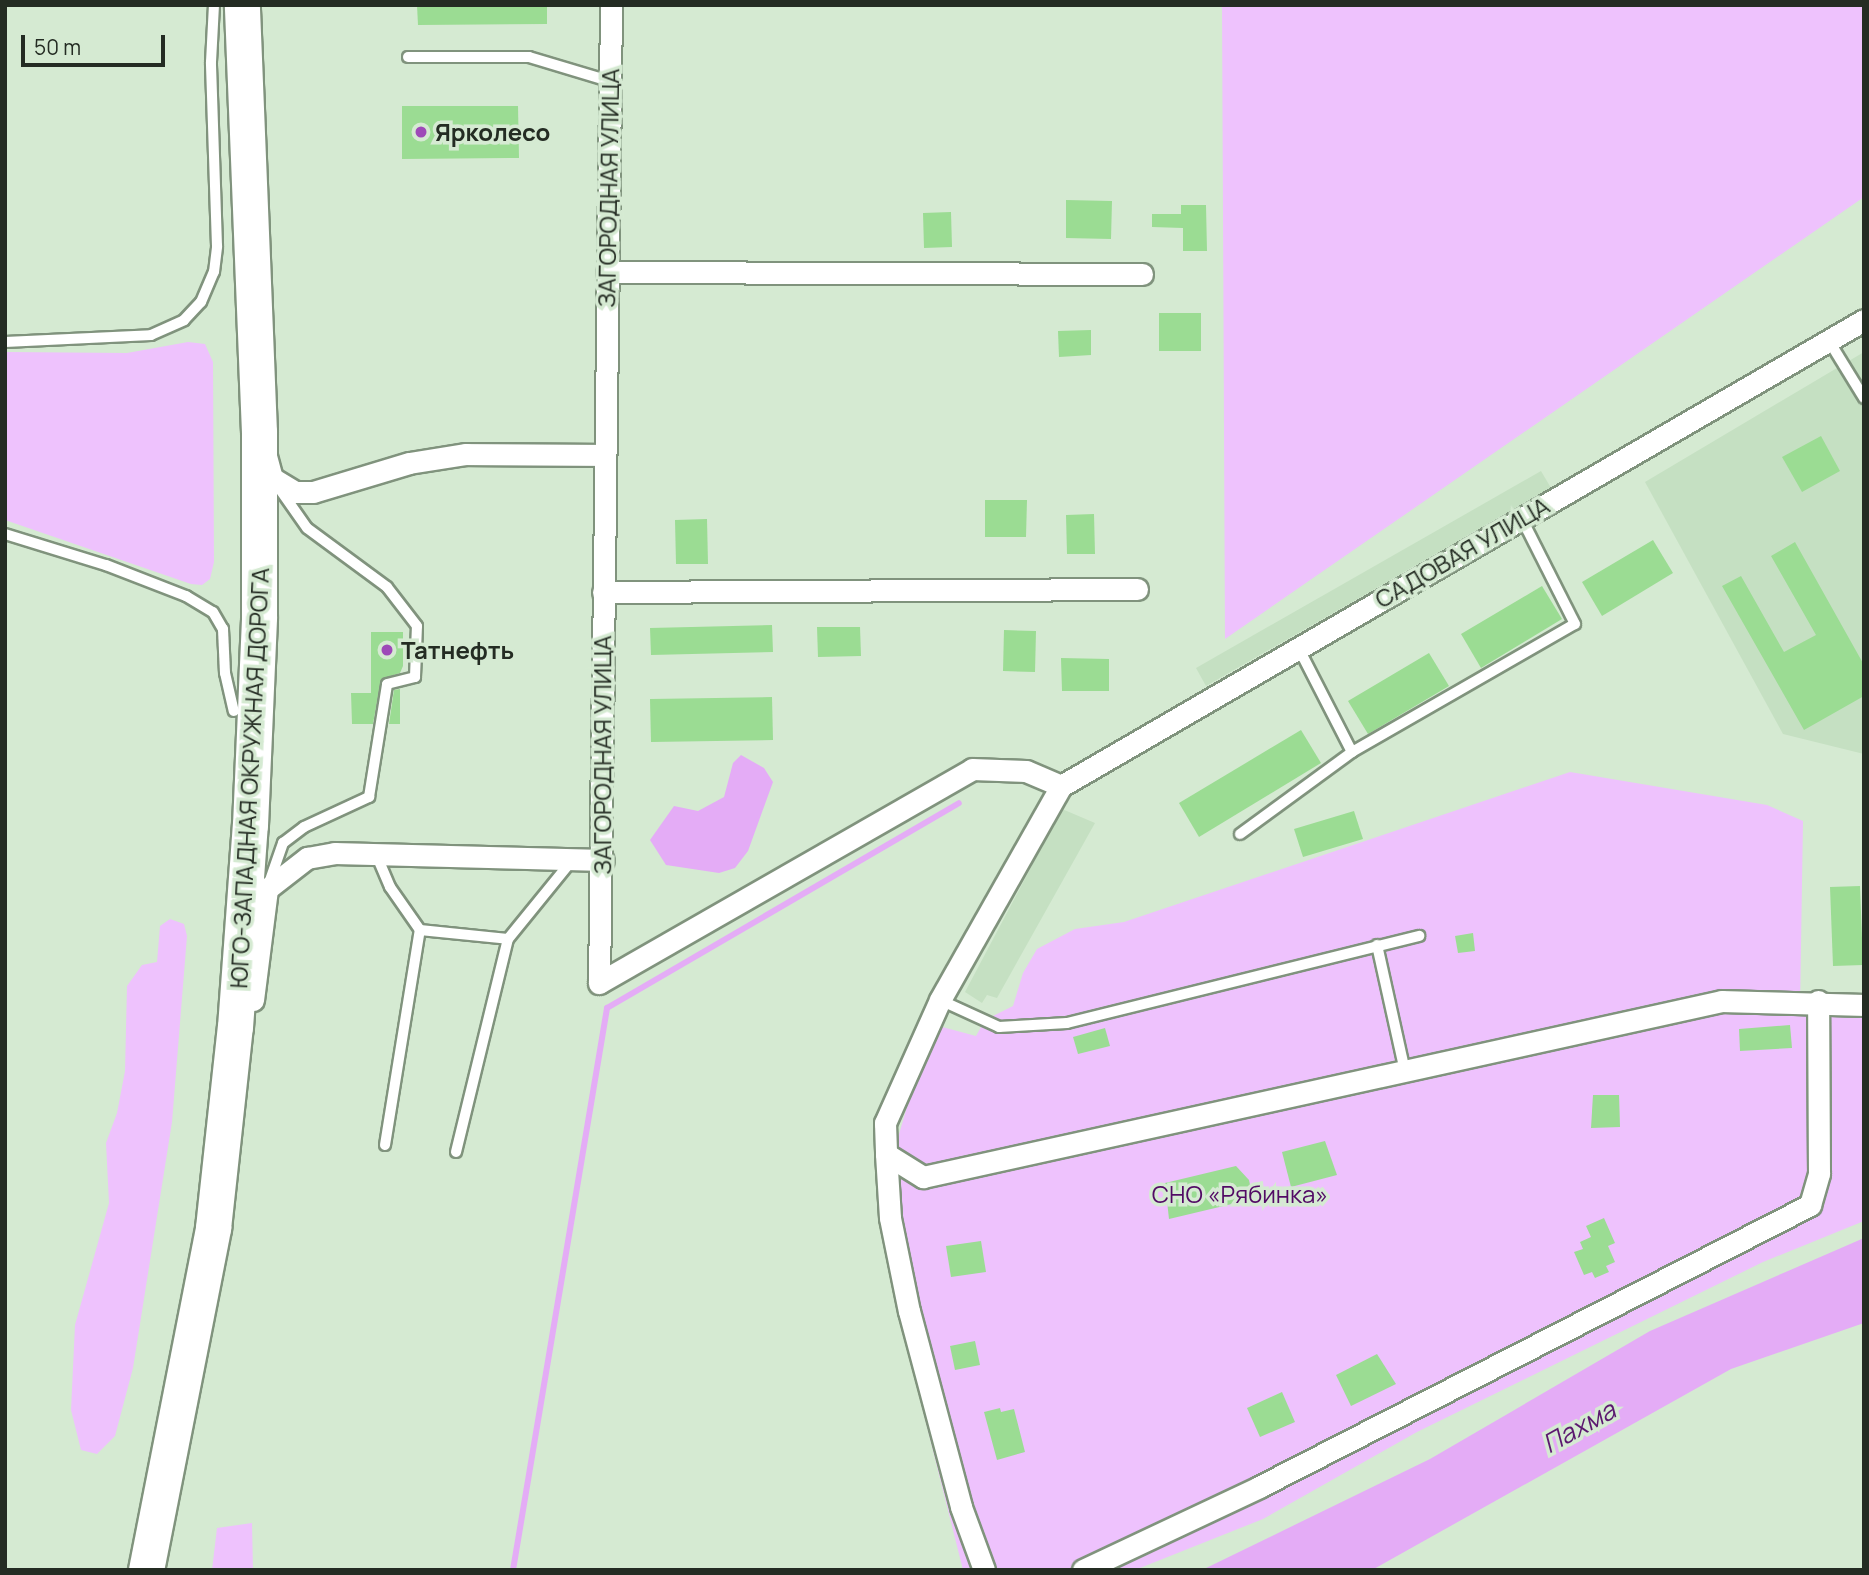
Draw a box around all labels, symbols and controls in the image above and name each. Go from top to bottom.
scale bar [24,21,168,65]
text: 50 m [34,33,81,61]
street label: ЗАГОРОДНАЯ УЛИЦА [592,68,624,308]
place label: Ярколесо [435,118,550,146]
marker: Ярколесо [413,124,429,140]
street label: САДОВАЯ УЛИЦА [1370,490,1554,614]
street label: ЮГО-ЗАПАДНАЯ ОКРУЖНАЯ ДОРОГА [224,567,274,989]
street label: ЗАГОРОДНАЯ УЛИЦА [588,635,616,875]
place label: Татнефть [401,636,514,664]
marker: Татнефть [379,642,395,658]
park label: СНО «Рябинка» [1152,1180,1328,1208]
water label: Пахма [1537,1394,1621,1460]

